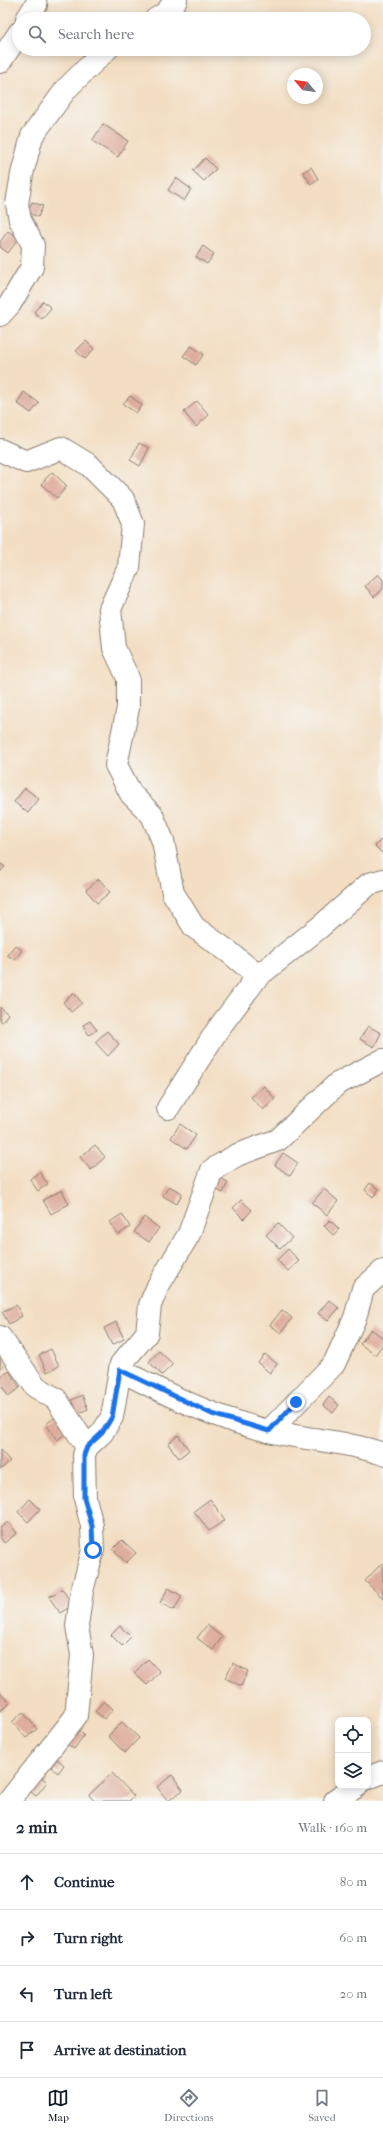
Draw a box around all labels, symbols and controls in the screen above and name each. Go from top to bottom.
search box [12,12,371,56]
icon: search [26,23,48,45]
text: Search here [58,25,134,43]
north arrow [287,68,323,104]
route end [287,1393,305,1411]
route start [84,1541,102,1559]
map controls [335,1717,371,1789]
button: locate [335,1717,371,1753]
button: layers [335,1753,371,1789]
text: 2 min [16,1817,57,1837]
text: Walk · 160 m [298,1820,367,1835]
icon: ahead [16,1871,38,1893]
text: Continue [54,1873,114,1891]
text: 80 m [340,1874,367,1889]
icon: right [16,1927,38,1949]
text: Turn right [54,1929,123,1947]
text: 60 m [339,1930,367,1945]
icon: left [16,1983,38,2005]
text: Turn left [54,1985,112,2003]
text: 20 m [340,1986,367,2001]
icon: arrive [16,2039,38,2061]
text: Arrive at destination [54,2041,186,2059]
tab: Map [47,2087,69,2124]
tab: Directions [164,2087,214,2124]
tab: Saved [308,2087,336,2124]

